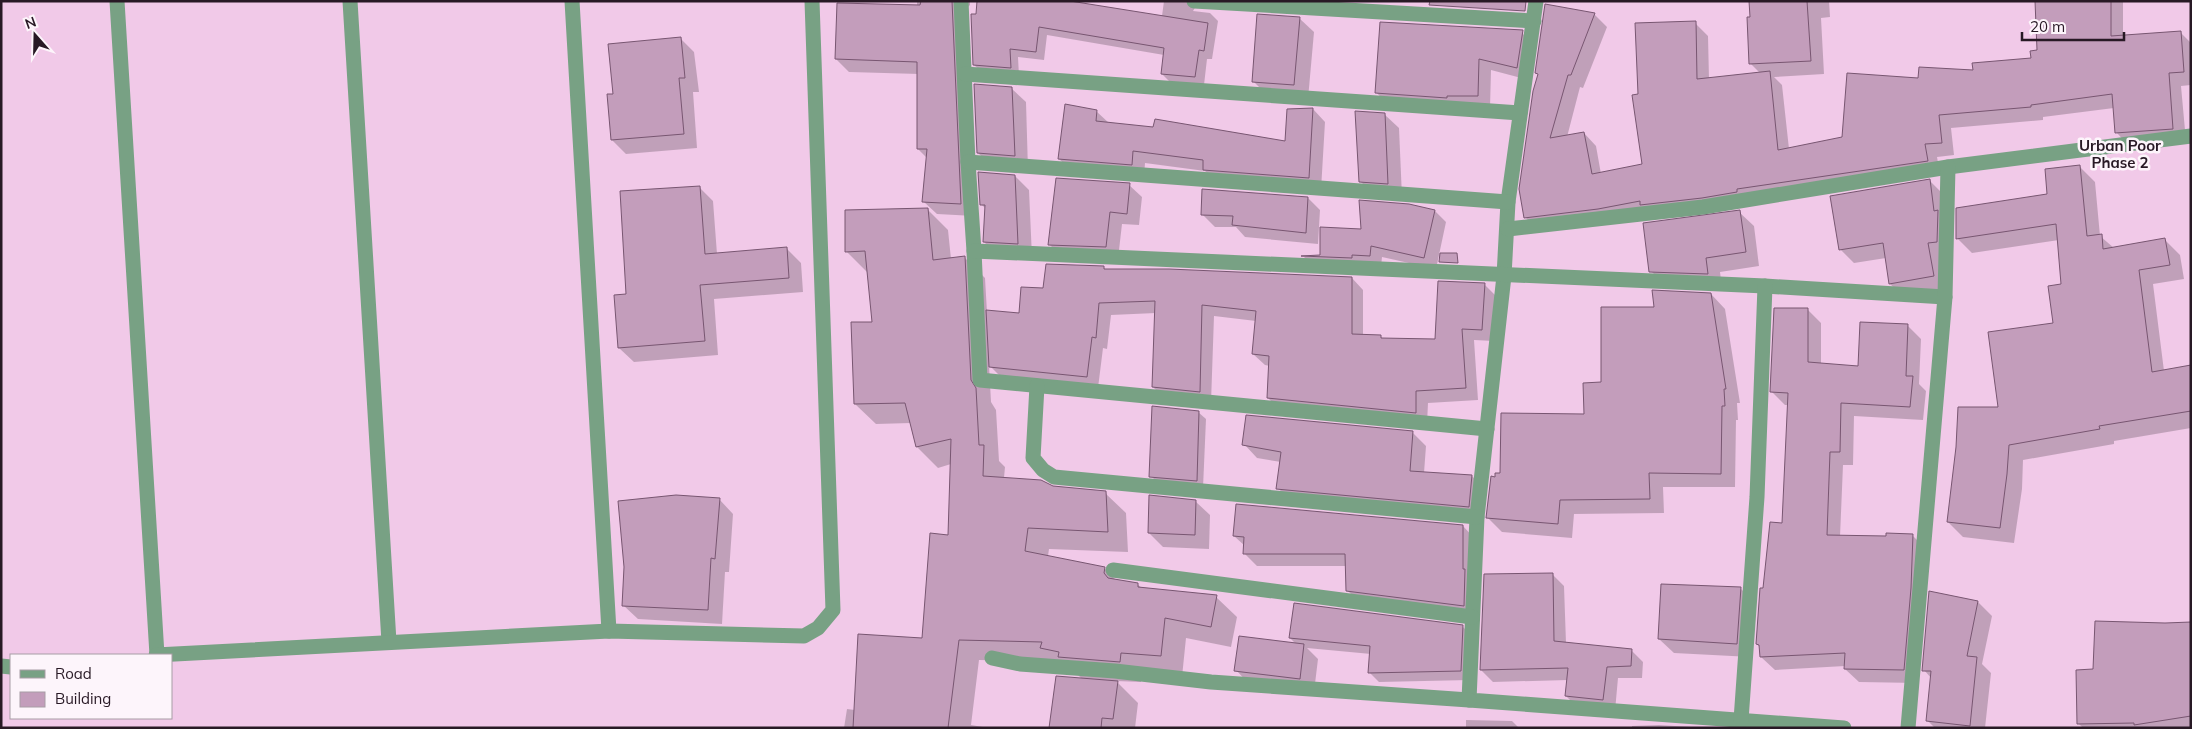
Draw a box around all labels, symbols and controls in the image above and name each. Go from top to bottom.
north arrow [10,10,60,60]
scale bar [2022,10,2124,42]
text: N [23,13,39,33]
text: 20 m [2030,17,2065,36]
district label: Urban Poor Phase 2 [2079,136,2161,172]
legend [10,654,172,719]
text: Road [55,664,92,683]
text: Building [55,689,111,708]

